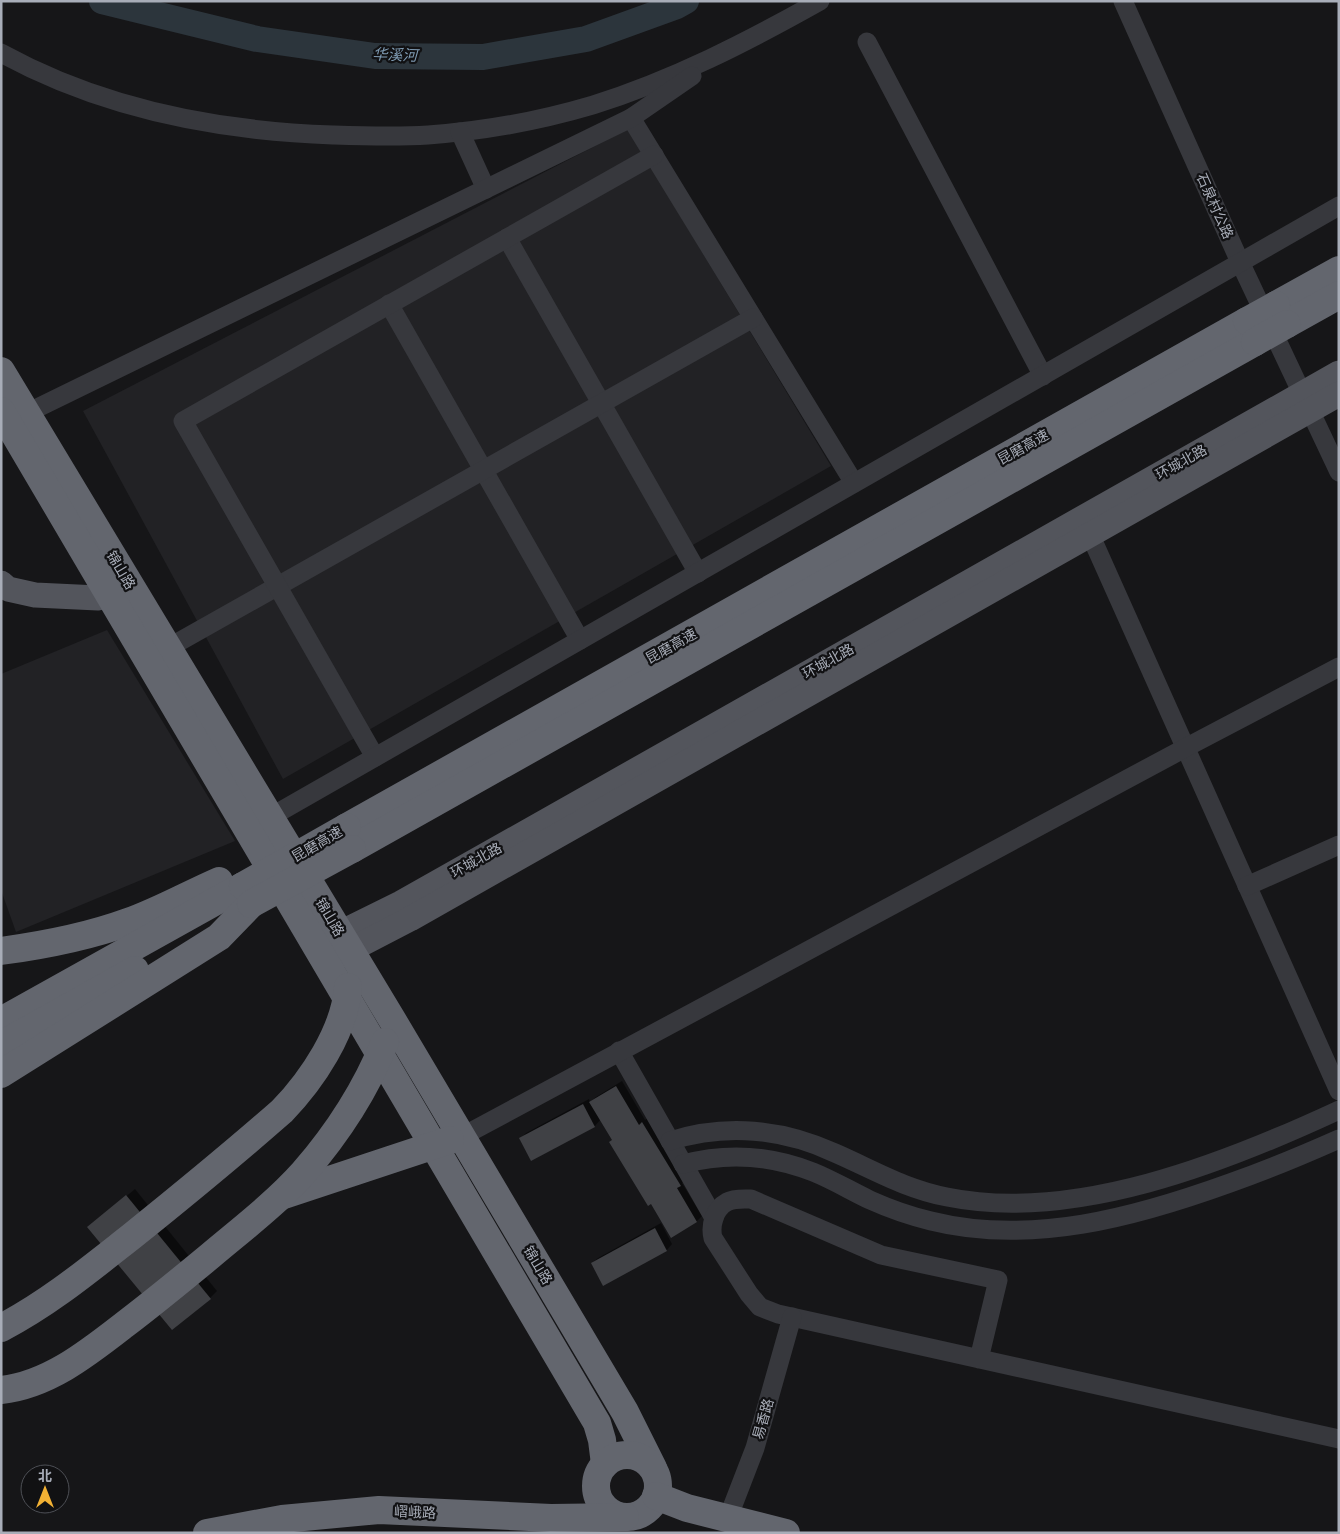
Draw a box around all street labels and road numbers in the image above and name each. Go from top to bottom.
street label: 石泉村公路 [1191,170,1237,242]
street label: 昆磨高速 [994,426,1053,470]
street label: 环城北路 [1152,441,1211,485]
street label: 锦山路 [101,547,140,594]
street label: 昆磨高速 [642,625,701,669]
street label: 环城北路 [799,640,858,684]
street label: 昆磨高速 [288,822,347,868]
street label: 环城北路 [447,839,506,883]
street label: 锦山路 [310,894,349,941]
street label: 锦山路 [518,1242,557,1289]
street label: 易香路 [749,1396,779,1442]
street label: 嶍峨路 [393,1502,436,1524]

